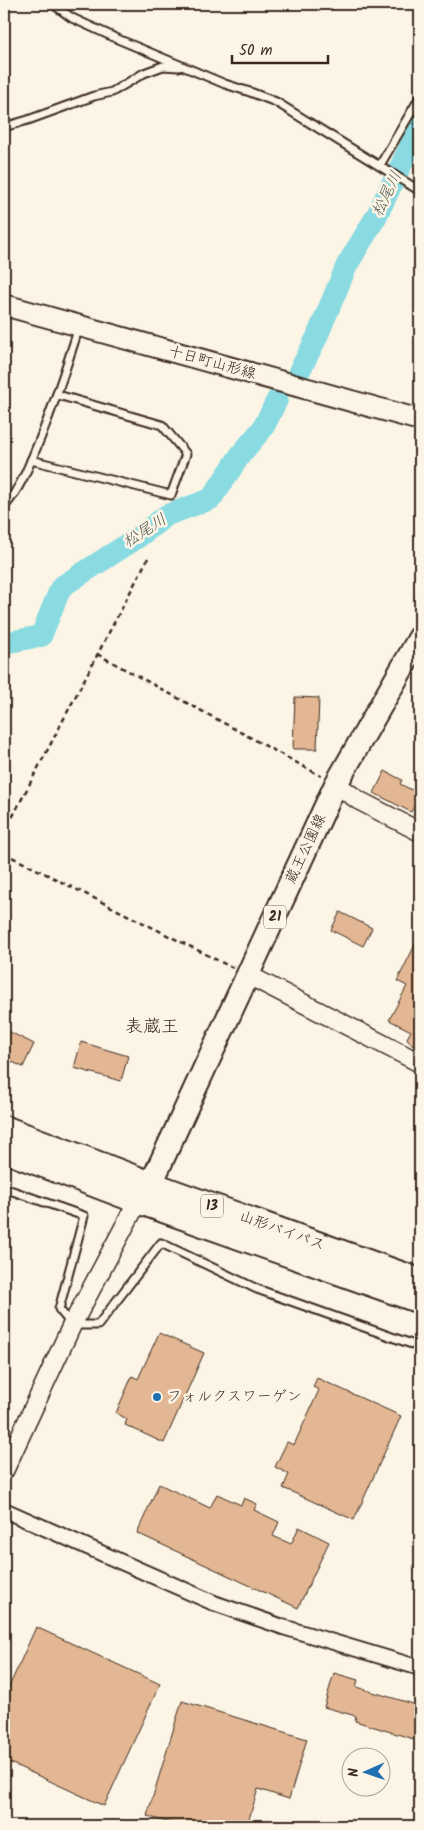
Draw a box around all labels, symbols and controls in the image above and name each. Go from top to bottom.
scale bar [232,32,328,64]
text: 50 m [239,39,273,63]
water label: 松尾川 [365,167,409,221]
street label: 十日町山形線 [165,340,259,386]
water label: 松尾川 [118,507,172,555]
street label: 蔵王公園線 [279,810,333,888]
road number: 21 [264,906,286,929]
district label: 表蔵王 [125,1013,179,1042]
road number: 13 [201,1194,223,1218]
street label: 山形バイパス [236,1204,328,1258]
place label: フォルクスワーゲン [167,1385,302,1409]
marker: フォルクスワーゲン [151,1391,163,1403]
north arrow [342,1748,392,1798]
text: N [343,1767,365,1777]

